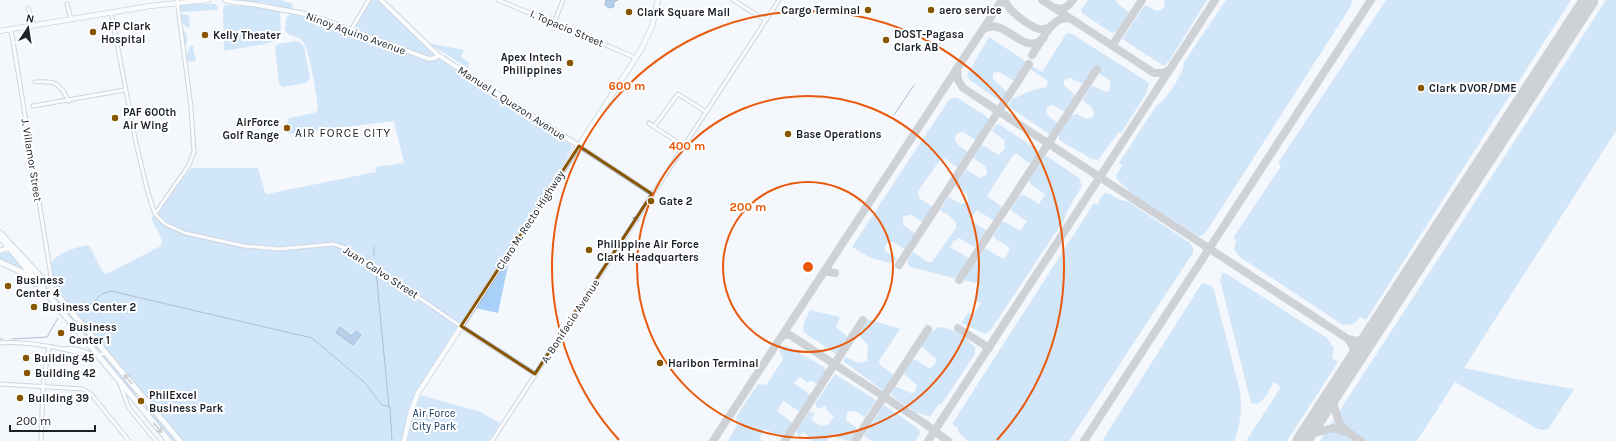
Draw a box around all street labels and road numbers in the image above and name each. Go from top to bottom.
street label: I. Topacio Street [528,7,606,50]
street label: Ninoy Aquino Avenue [304,9,408,58]
street label: Manuel L. Quezon Avenue [455,64,568,143]
street label: J. Villamor Street [19,118,44,202]
street label: Claro M. Recto Highway [493,168,567,272]
street label: Juan Calvo Street [341,243,421,301]
street label: A. Bonifacio Avenue [538,277,603,366]

